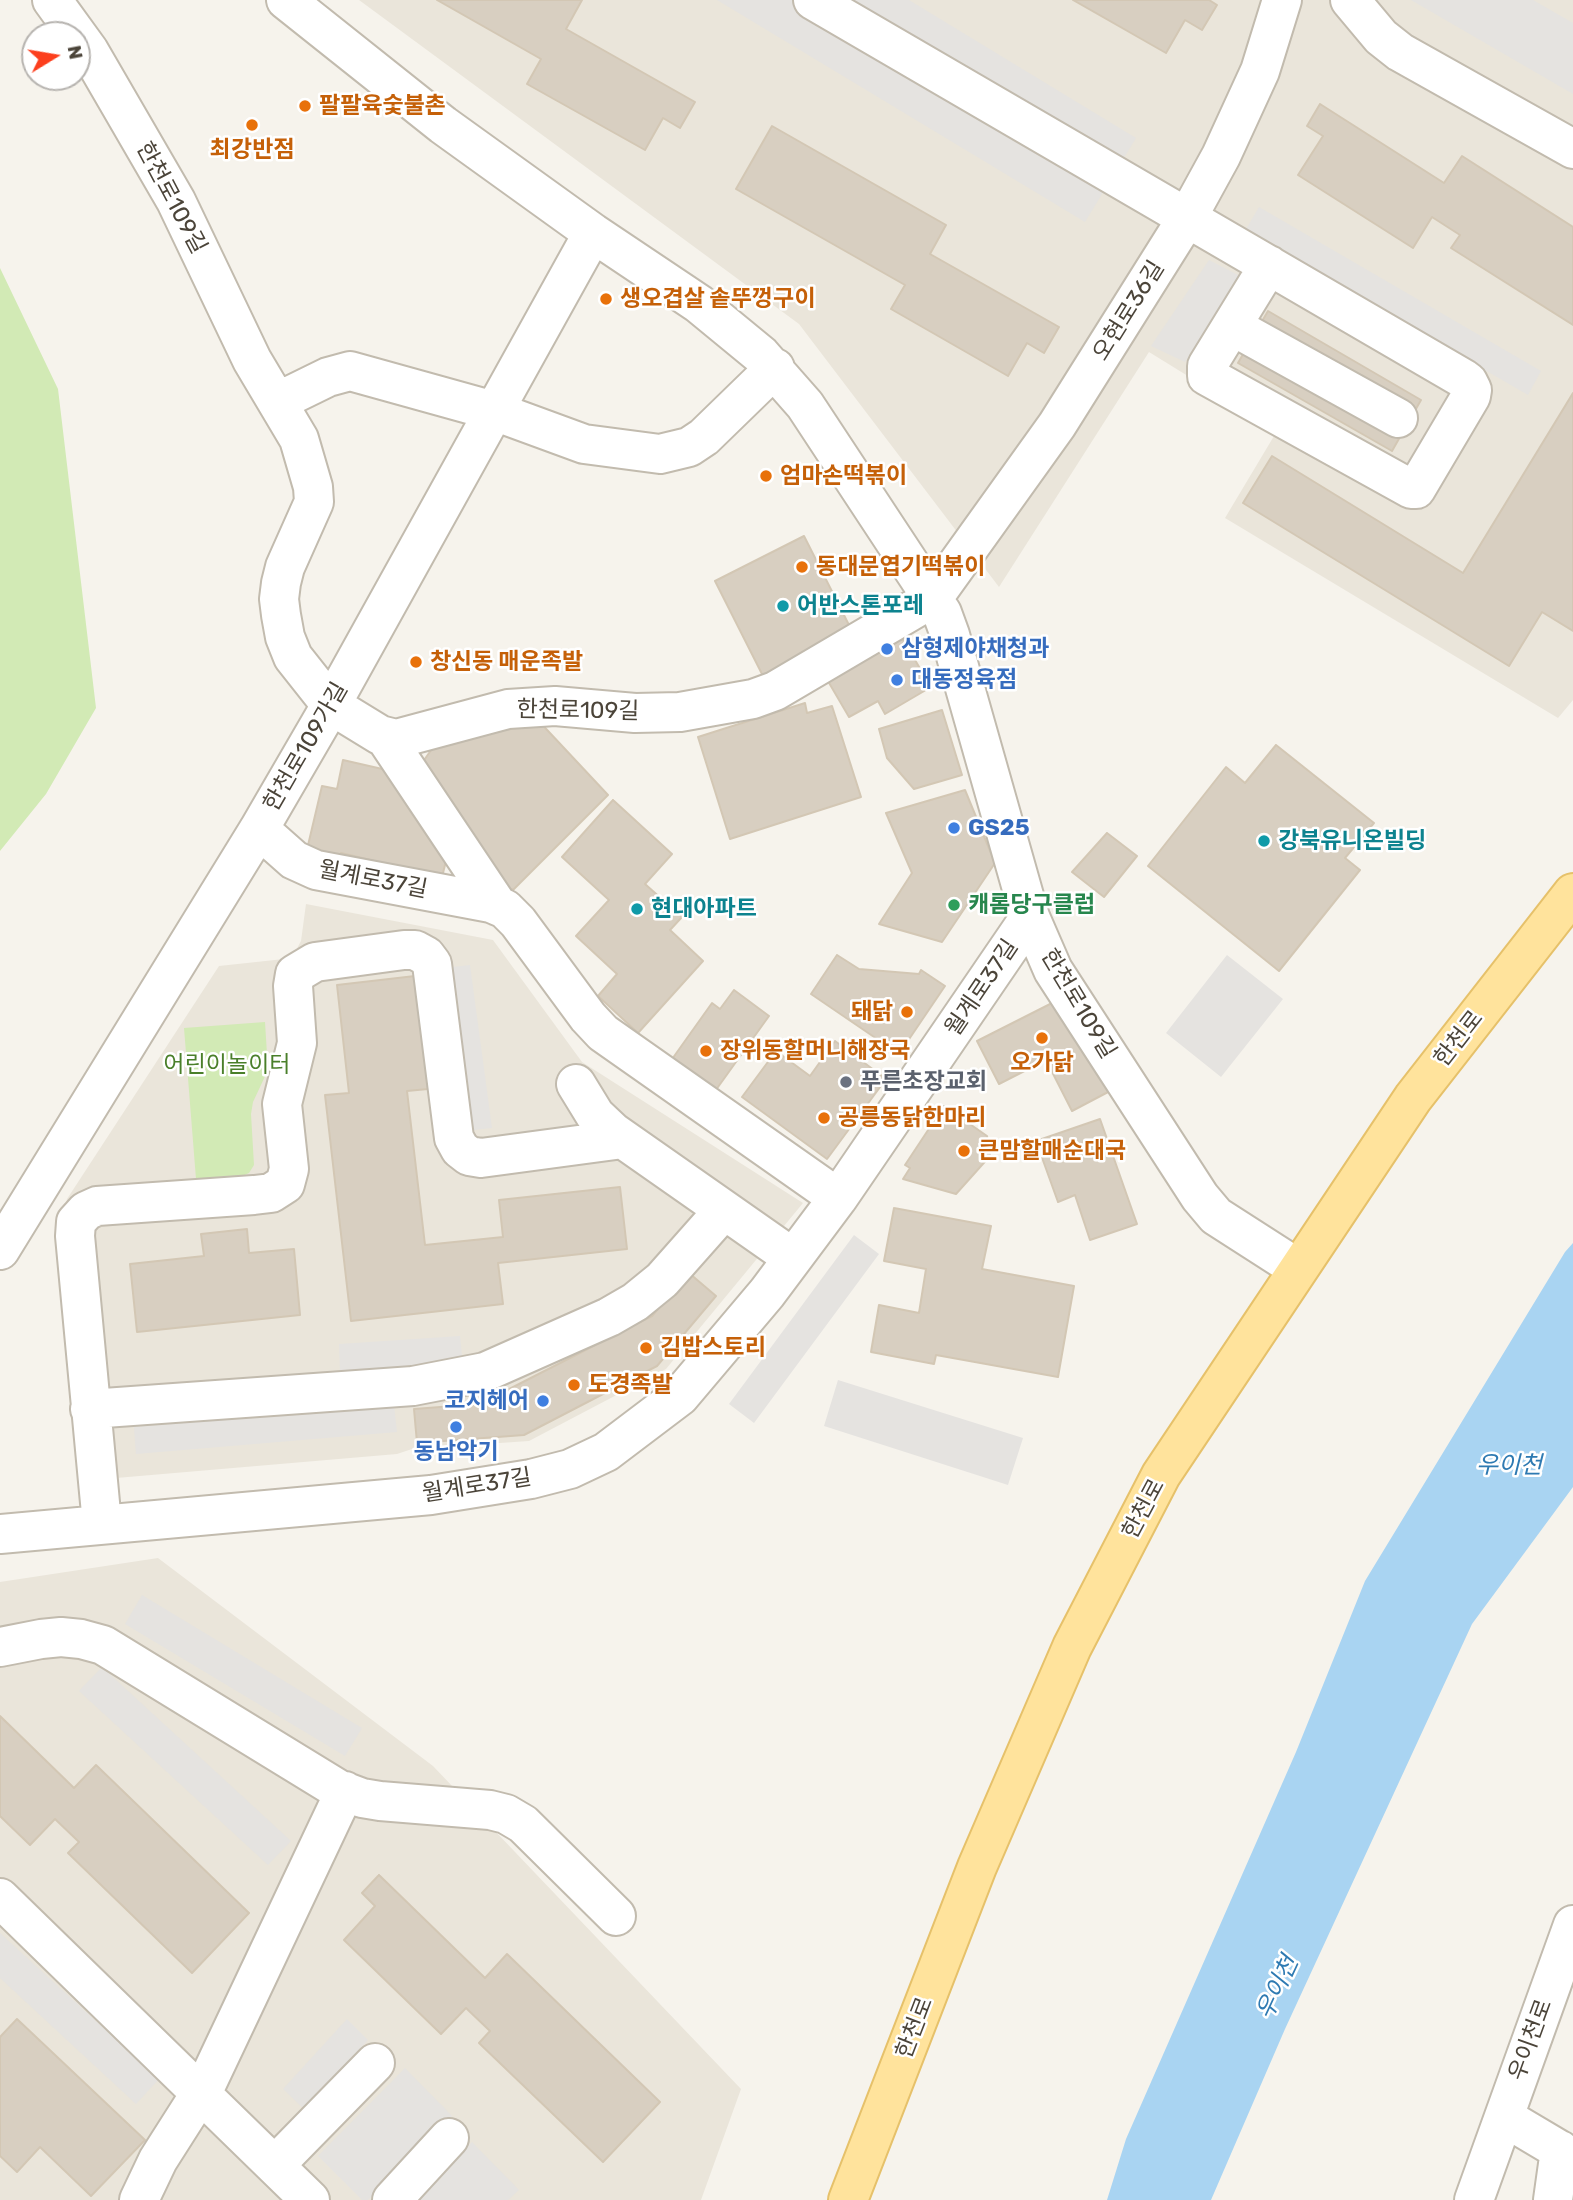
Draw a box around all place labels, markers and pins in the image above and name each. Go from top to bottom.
place label: 팔팔육숯불촌 [319,92,446,120]
marker: 팔팔육숯불촌 [297,98,313,114]
marker: 최강반점 [244,117,260,133]
place label: 최강반점 [210,136,294,164]
place label: 생오겹살 솥뚜껑구이 [620,285,815,313]
marker: 생오겹살 솥뚜껑구이 [598,291,614,307]
place label: 엄마손떡볶이 [780,462,907,490]
marker: 엄마손떡볶이 [758,468,774,484]
place label: 동대문엽기떡볶이 [816,553,985,581]
marker: 동대문엽기떡볶이 [794,559,810,575]
place label: 어반스톤포레 [797,592,924,620]
marker: 어반스톤포레 [775,598,791,614]
place label: 삼형제야채청과 [901,635,1049,663]
marker: 삼형제야채청과 [879,641,895,657]
place label: 창신동 매운족발 [430,648,583,676]
marker: 창신동 매운족발 [408,654,424,670]
place label: 대동정육점 [911,666,1017,694]
marker: 대동정육점 [889,672,905,688]
place label: GS25 [968,814,1030,842]
marker: GS25 [946,820,962,836]
place label: 강북유니온빌딩 [1278,827,1426,855]
marker: 강북유니온빌딩 [1256,833,1272,849]
place label: 캐롬당구클럽 [968,891,1095,919]
place label: 현대아파트 [651,895,757,923]
marker: 캐롬당구클럽 [946,897,962,913]
marker: 현대아파트 [629,901,645,917]
place label: 돼닭 [851,998,893,1026]
marker: 돼닭 [899,1004,915,1020]
marker: 오가닭 [1034,1030,1050,1046]
place label: 장위동할머니해장국 [720,1037,910,1065]
marker: 장위동할머니해장국 [698,1043,714,1059]
place label: 오가닭 [1010,1049,1074,1077]
place label: 푸른초장교회 [860,1068,987,1096]
marker: 푸른초장교회 [838,1074,854,1090]
place label: 공릉동닭한마리 [838,1104,986,1132]
marker: 공릉동닭한마리 [816,1110,832,1126]
place label: 큰맘할매순대국 [978,1137,1126,1165]
marker: 큰맘할매순대국 [956,1143,972,1159]
place label: 김밥스토리 [660,1334,766,1362]
marker: 김밥스토리 [638,1340,654,1356]
place label: 도경족발 [588,1371,673,1399]
marker: 도경족발 [566,1377,582,1393]
place label: 코지헤어 [444,1387,529,1415]
marker: 코지헤어 [535,1393,551,1409]
marker: 동남악기 [448,1419,464,1435]
place label: 동남악기 [414,1438,498,1466]

